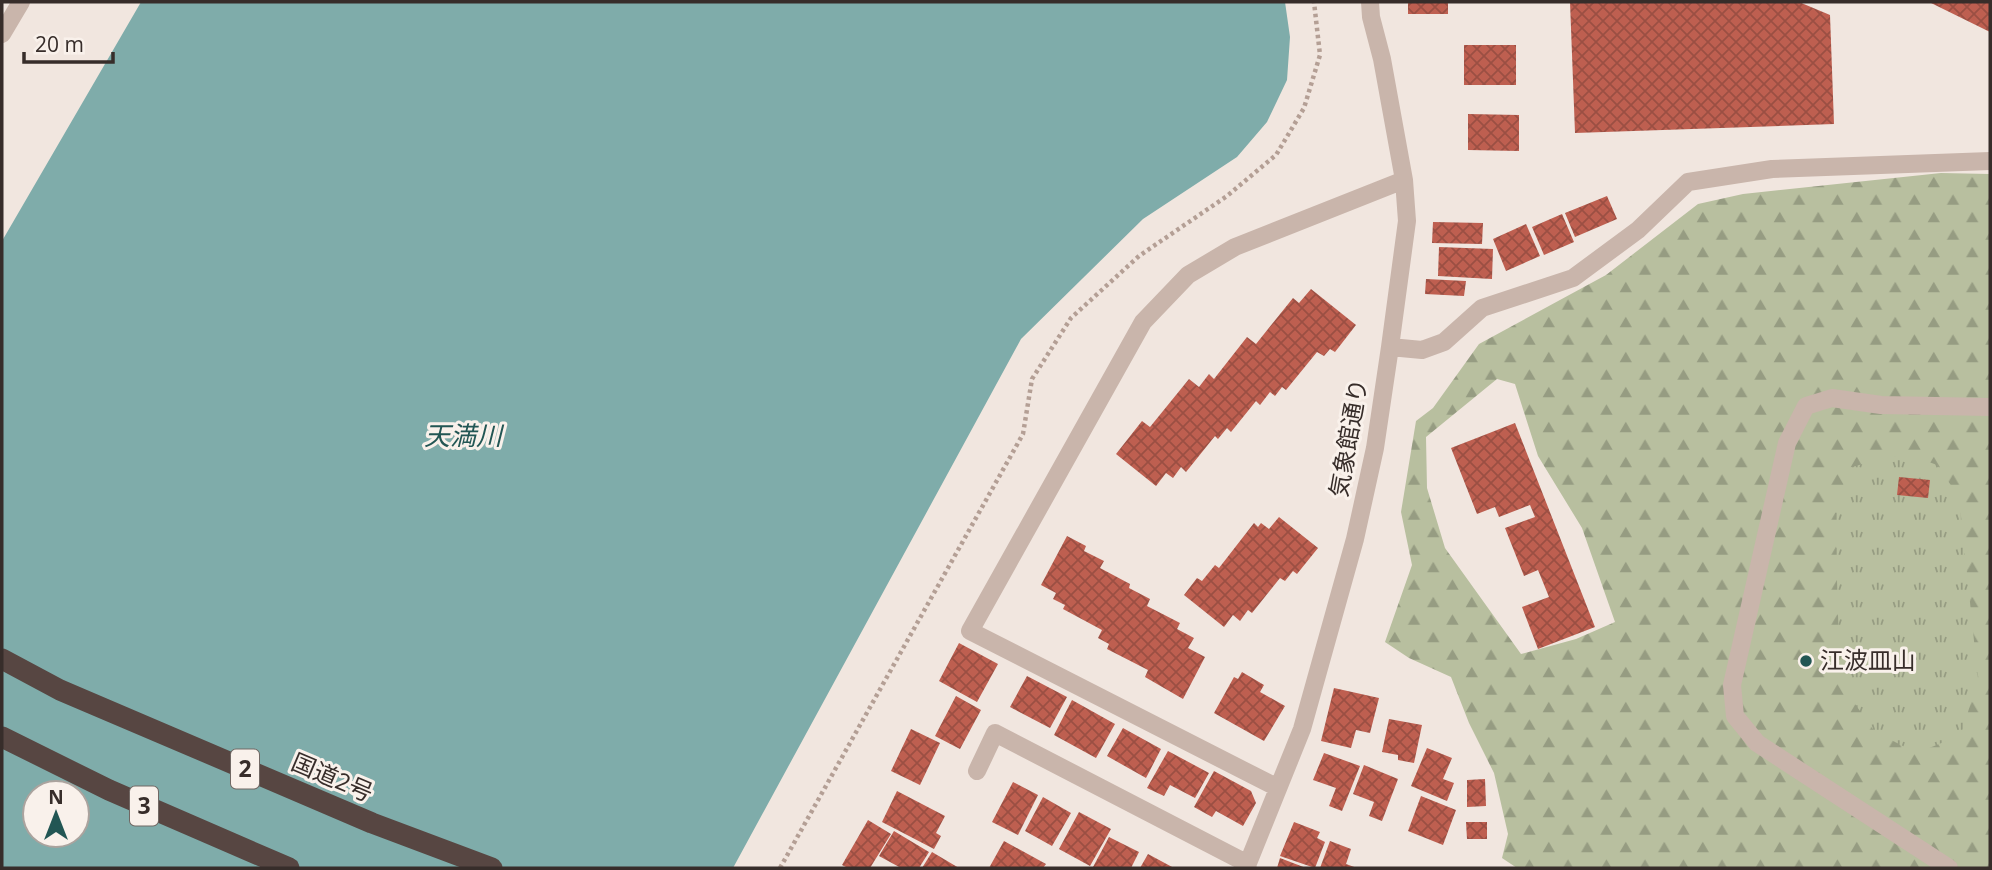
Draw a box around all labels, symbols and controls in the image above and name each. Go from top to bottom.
scale bar [24,21,114,65]
text: 20 m [35,30,84,58]
street label: 気象館通り [1321,376,1374,500]
water label: 天満川 [424,417,505,453]
place label: 江波皿山 [1820,643,1916,676]
marker: 江波皿山 [1798,653,1814,669]
street label: 国道2号 [287,745,378,809]
road number: 2 [231,750,259,789]
north arrow [21,779,91,849]
text: N [48,784,64,810]
road number: 3 [130,786,158,826]

